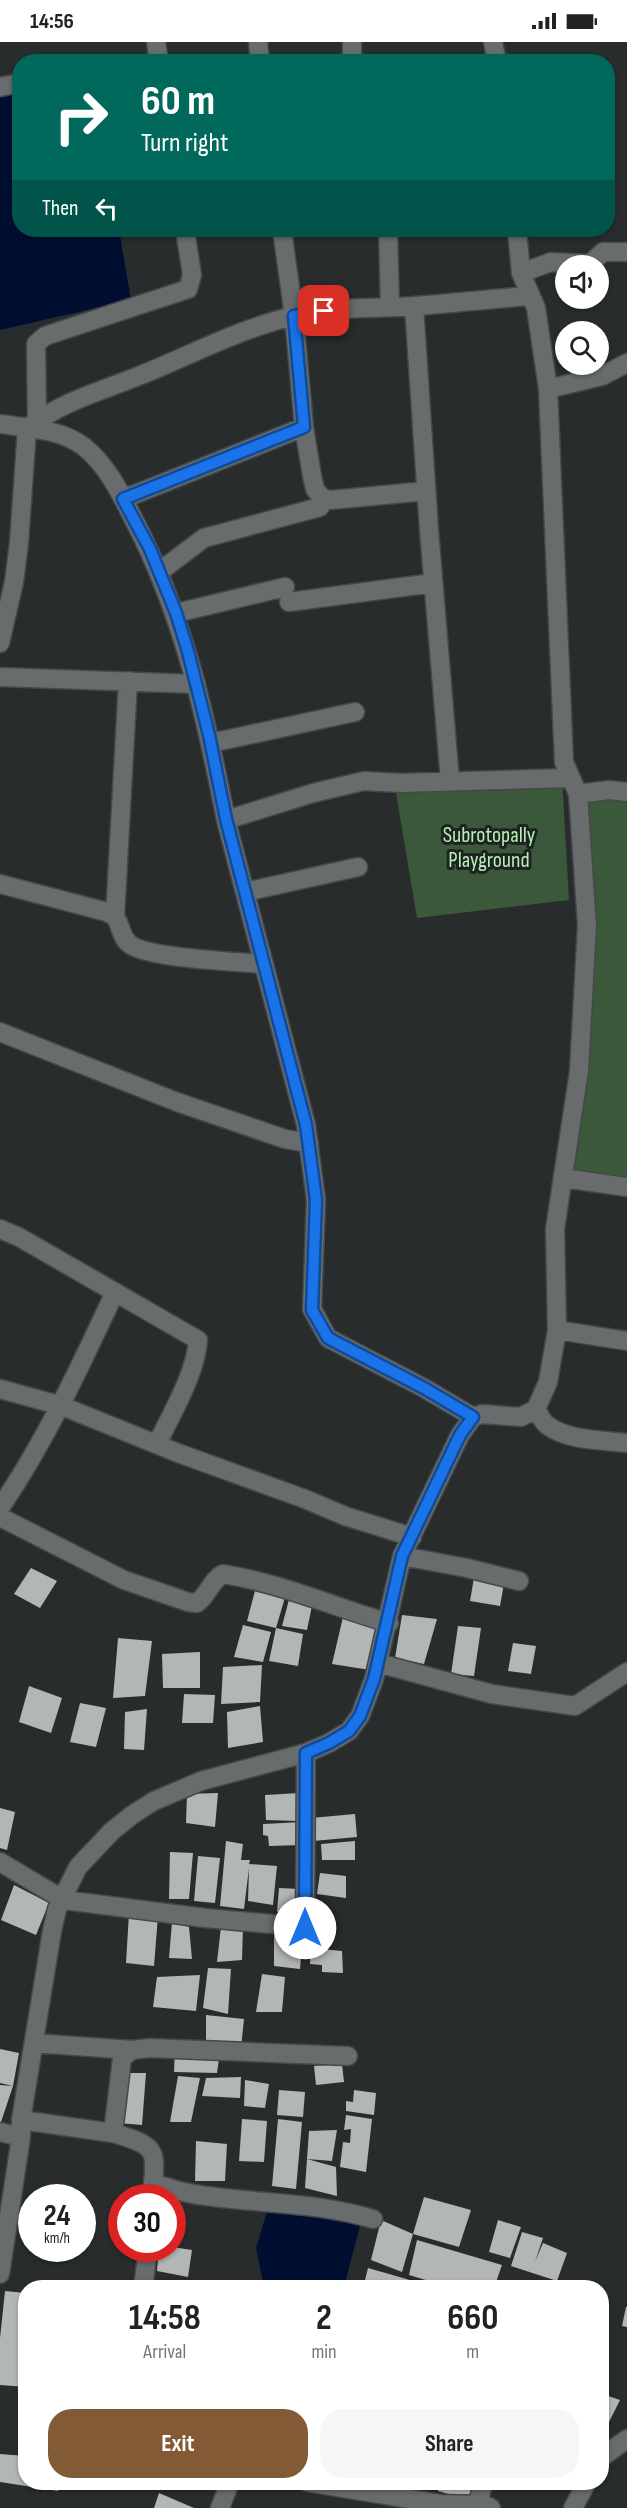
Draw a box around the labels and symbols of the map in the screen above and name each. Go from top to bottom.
pin [298,285,349,336]
park label: Subrotopally Playground [443,822,536,874]
position arrow [273,1896,337,1960]
speed limit sign: 30 [108,2184,186,2262]

